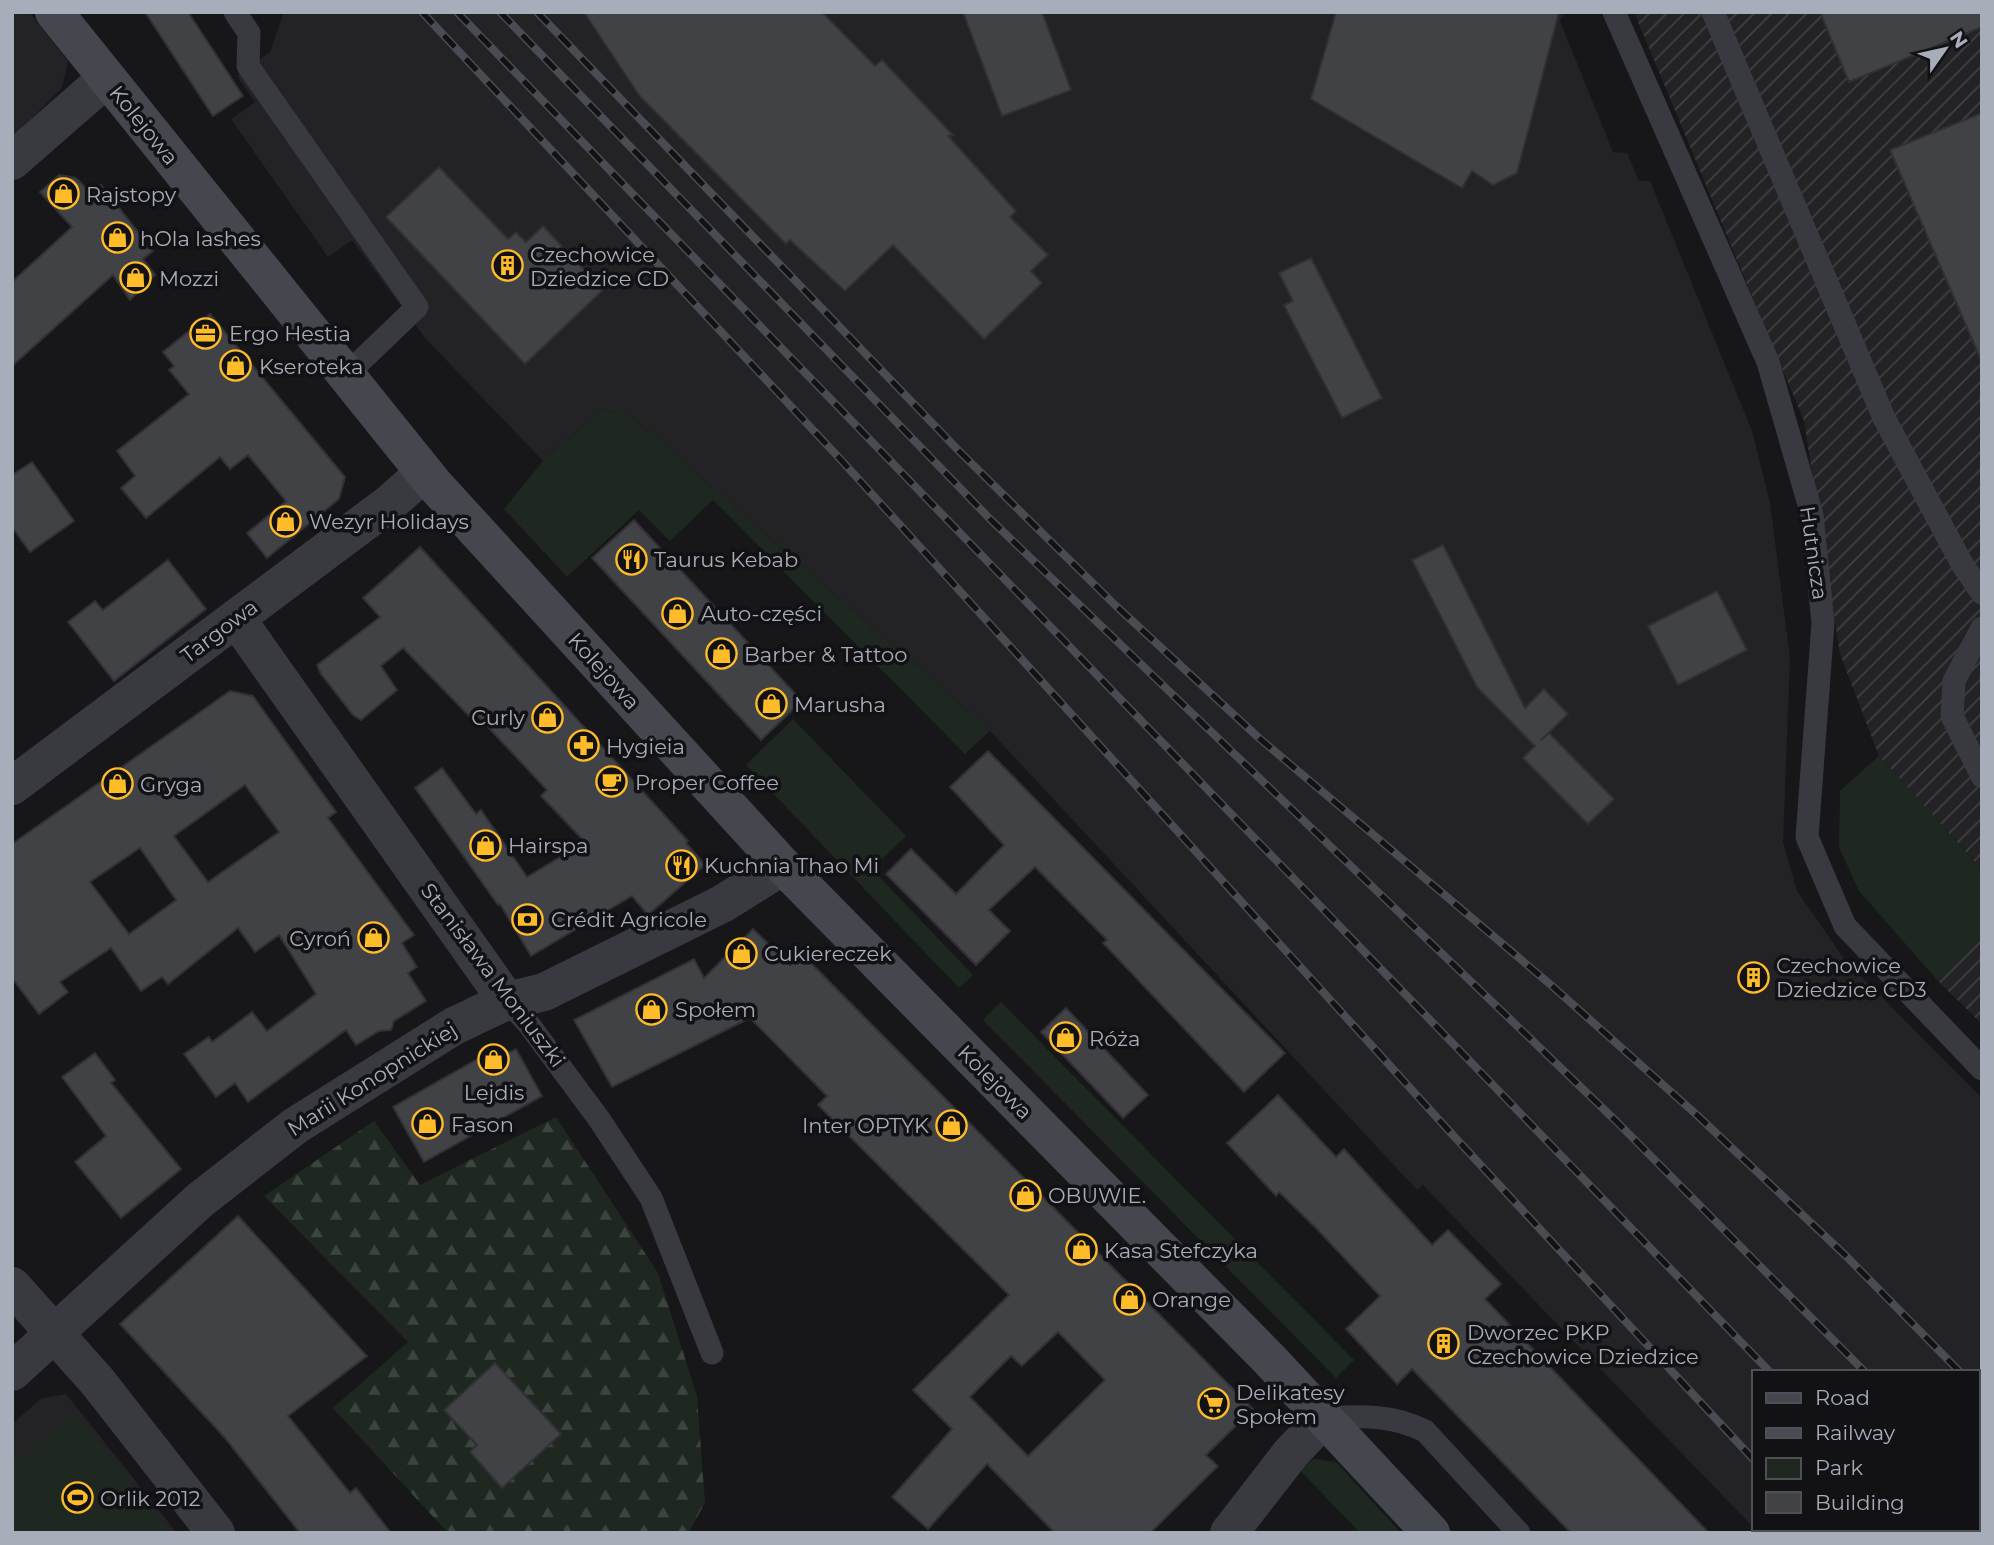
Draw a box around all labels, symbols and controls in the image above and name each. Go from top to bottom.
north arrow [1910,14,1980,84]
text: N [1945,27,1973,53]
street label: Kolejowa [104,80,184,170]
shop icon: Rajstopy [46,177,80,211]
place label: Rajstopy [86,182,177,207]
shop icon: hOla lashes [100,221,134,255]
place label: hOla lashes [140,226,261,251]
place label: Czechowice Dziedzice CD [530,242,669,291]
building icon: Czechowice Dziedzice CD [490,249,524,283]
shop icon: Mozzi [119,261,153,295]
place label: Mozzi [159,266,219,291]
office icon: Ergo Hestia [189,316,223,350]
place label: Ergo Hestia [229,321,351,346]
shop icon: Kseroteka [219,349,253,383]
place label: Kseroteka [259,354,363,379]
shop icon: Wezyr Holidays [269,504,303,538]
street label: Hutnicza [1795,505,1833,601]
place label: Wezyr Holidays [309,509,469,534]
restaurant icon: Taurus Kebab [614,542,648,576]
place label: Taurus Kebab [654,547,798,572]
street label: Targowa [176,594,262,668]
shop icon: Auto-części [661,596,695,630]
place label: Auto-części [701,601,822,626]
street label: Kolejowa [563,627,645,715]
shop icon: Barber & Tattoo [704,637,738,671]
place label: Barber & Tattoo [744,642,907,667]
shop icon: Marusha [754,687,788,721]
place label: Marusha [794,692,886,717]
shop icon: Curly [531,700,565,734]
place label: Curly [471,705,526,730]
pharmacy icon: Hygieia [566,729,600,763]
place label: Hygieia [606,734,685,759]
cafe icon: Proper Coffee [595,765,629,799]
shop icon: Gryga [100,767,134,801]
place label: Proper Coffee [635,770,779,795]
place label: Gryga [140,772,202,797]
shop icon: Hairspa [468,828,502,862]
place label: Hairspa [508,833,588,858]
restaurant icon: Kuchnia Thao Mi [664,848,698,882]
place label: Kuchnia Thao Mi [704,853,879,878]
street label: Stanisława Moniuszki [416,878,570,1072]
bank icon: Crédit Agricole [511,902,545,936]
place label: Crédit Agricole [551,907,707,932]
shop icon: Cyroń [357,921,391,955]
place label: Cyroń [289,926,351,951]
shop icon: Cukiereczek [724,936,758,970]
place label: Cukiereczek [764,941,892,966]
place label: Czechowice Dziedzice CD3 [1776,953,1927,1002]
building icon: Czechowice Dziedzice CD3 [1736,960,1770,994]
shop icon: Społem [635,992,669,1026]
place label: Społem [675,997,756,1022]
street label: Marii Konopnickiej [283,1017,461,1141]
shop icon: Róża [1049,1021,1083,1055]
place label: Róża [1089,1026,1140,1051]
street label: Kolejowa [953,1040,1037,1124]
shop icon: Lejdis [477,1043,511,1077]
place label: Lejdis [464,1080,524,1105]
shop icon: Fason [411,1107,445,1141]
shop icon: Inter OPTYK [935,1108,969,1142]
place label: Fason [451,1112,514,1137]
place label: Inter OPTYK [802,1113,929,1138]
shop icon: OBUWIE. [1008,1178,1042,1212]
place label: OBUWIE. [1048,1183,1146,1208]
shop icon: Kasa Stefczyka [1064,1233,1098,1267]
place label: Kasa Stefczyka [1104,1238,1258,1263]
shop icon: Orange [1112,1282,1146,1316]
place label: Orange [1152,1287,1231,1312]
place label: Dworzec PKP Czechowice Dziedzice [1467,1320,1699,1369]
building icon: Dworzec PKP Czechowice Dziedzice [1427,1327,1461,1361]
legend [1752,1370,1980,1531]
place label: Delikatesy Społem [1236,1380,1345,1429]
text: Road [1815,1385,1870,1410]
supermarket icon: Delikatesy Społem [1196,1387,1230,1421]
text: Railway [1815,1420,1896,1445]
text: Park [1815,1455,1863,1480]
sports icon: Orlik 2012 [60,1481,94,1515]
place label: Orlik 2012 [100,1486,201,1511]
text: Building [1815,1490,1905,1515]

